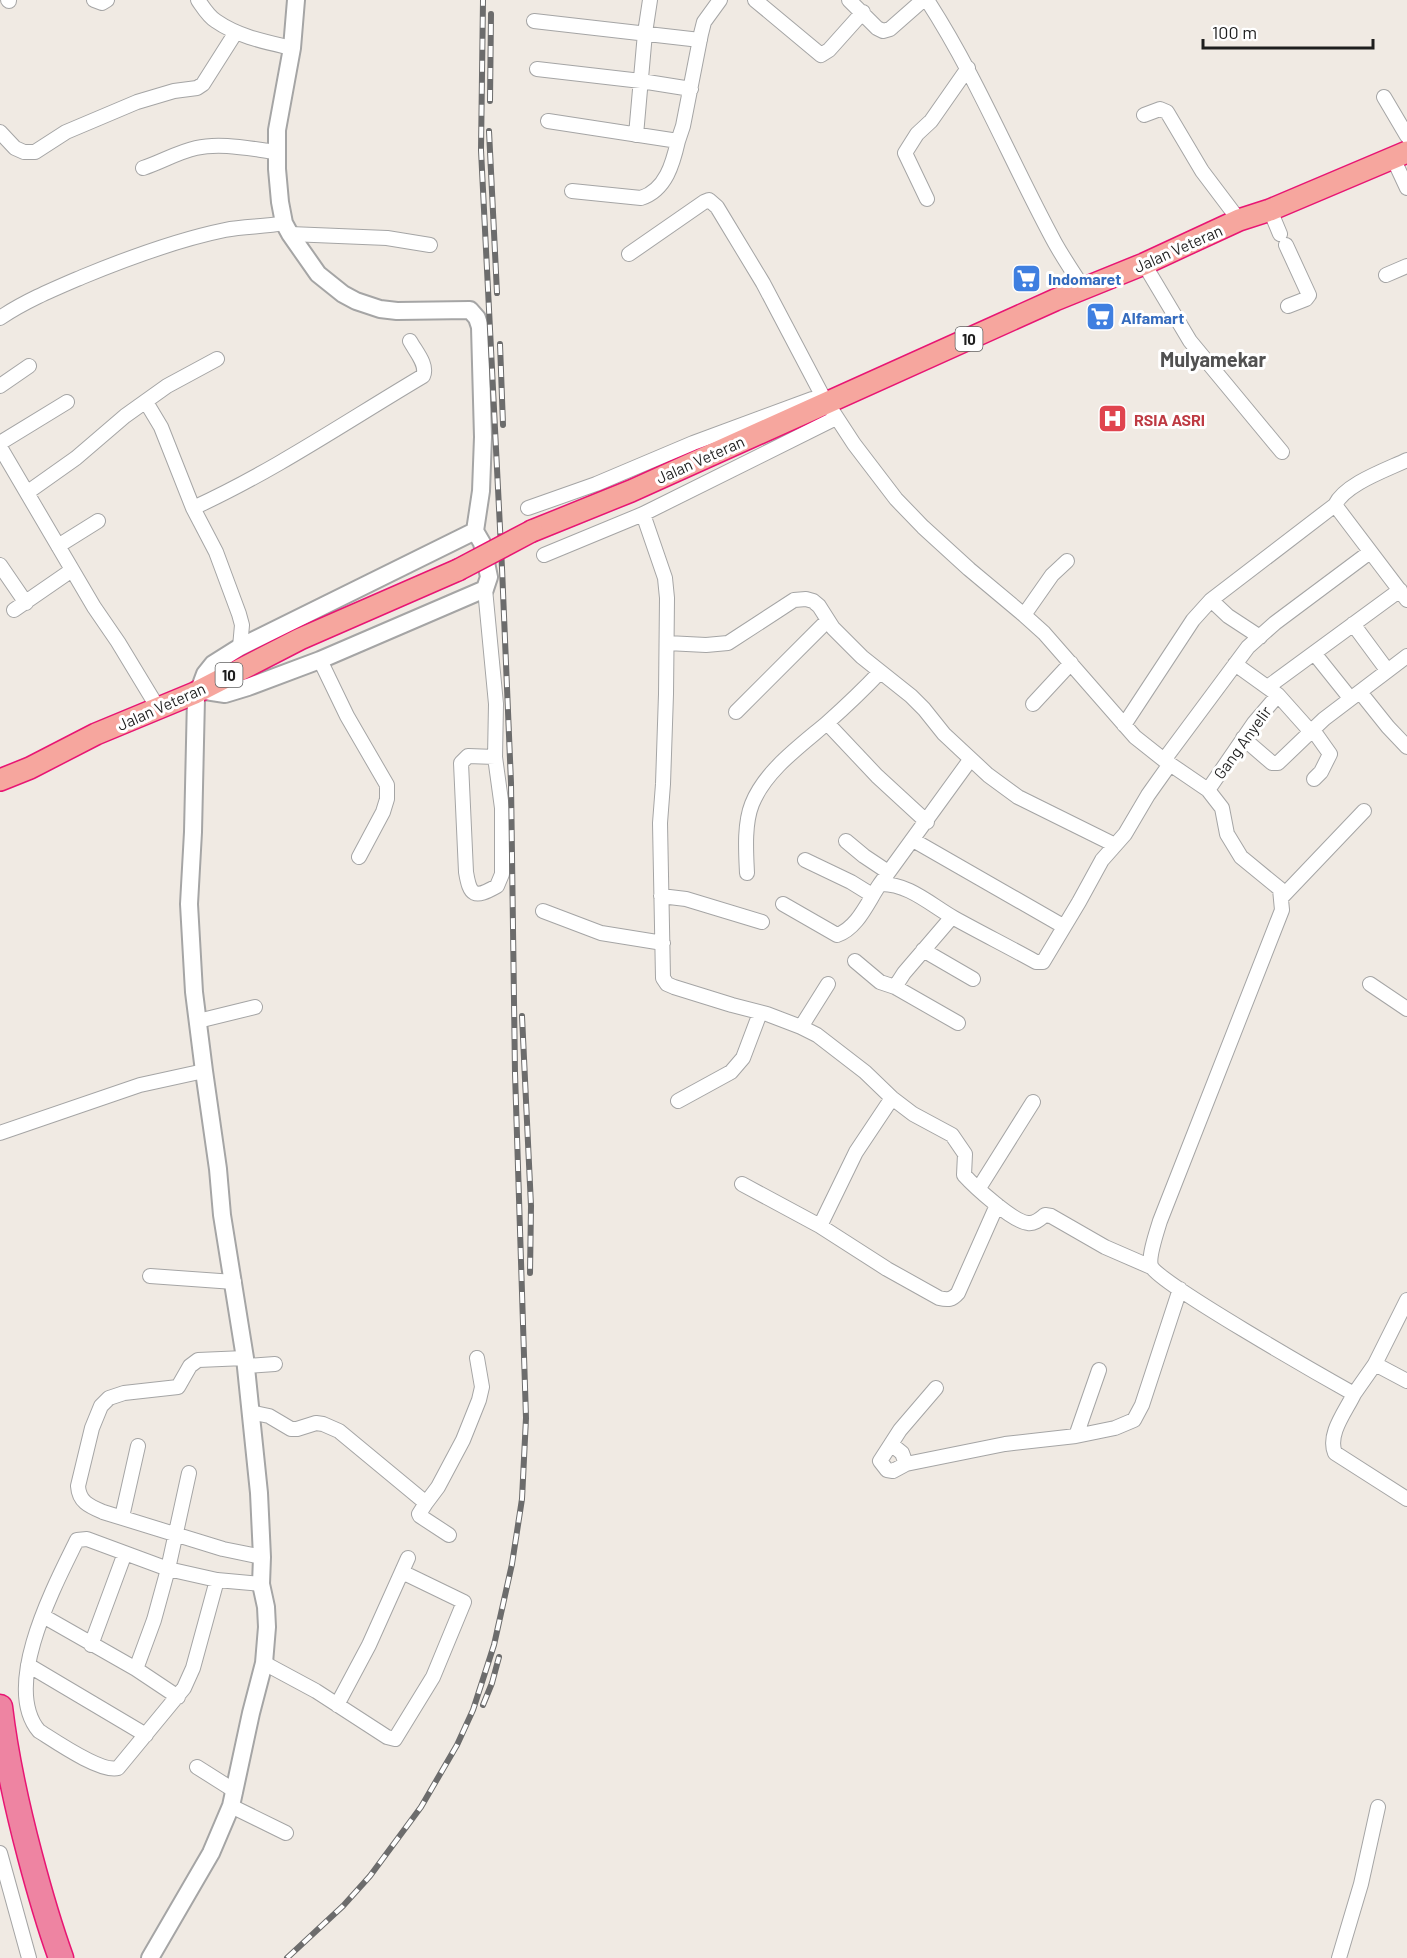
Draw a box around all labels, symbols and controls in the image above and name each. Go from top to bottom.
scale bar [1203,12,1372,50]
text: 100 m [1212,21,1257,43]
street label: Jalan Veteran [1131,220,1225,276]
supermarket icon: Indomaret [1011,262,1043,294]
place label: Indomaret [1048,269,1121,288]
supermarket icon: Alfamart [1084,301,1116,333]
place label: Alfamart [1121,308,1184,327]
road number: 10 [956,327,982,351]
district label: Mulyamekar [1160,347,1266,371]
hospital icon: RSIA ASRI [1097,403,1129,435]
place label: RSIA ASRI [1134,410,1205,429]
street label: Jalan Veteran [653,431,747,487]
road number: 10 [216,663,242,687]
street label: Jalan Veteran [114,678,208,734]
street label: Gang Anyelir [1209,702,1275,782]

